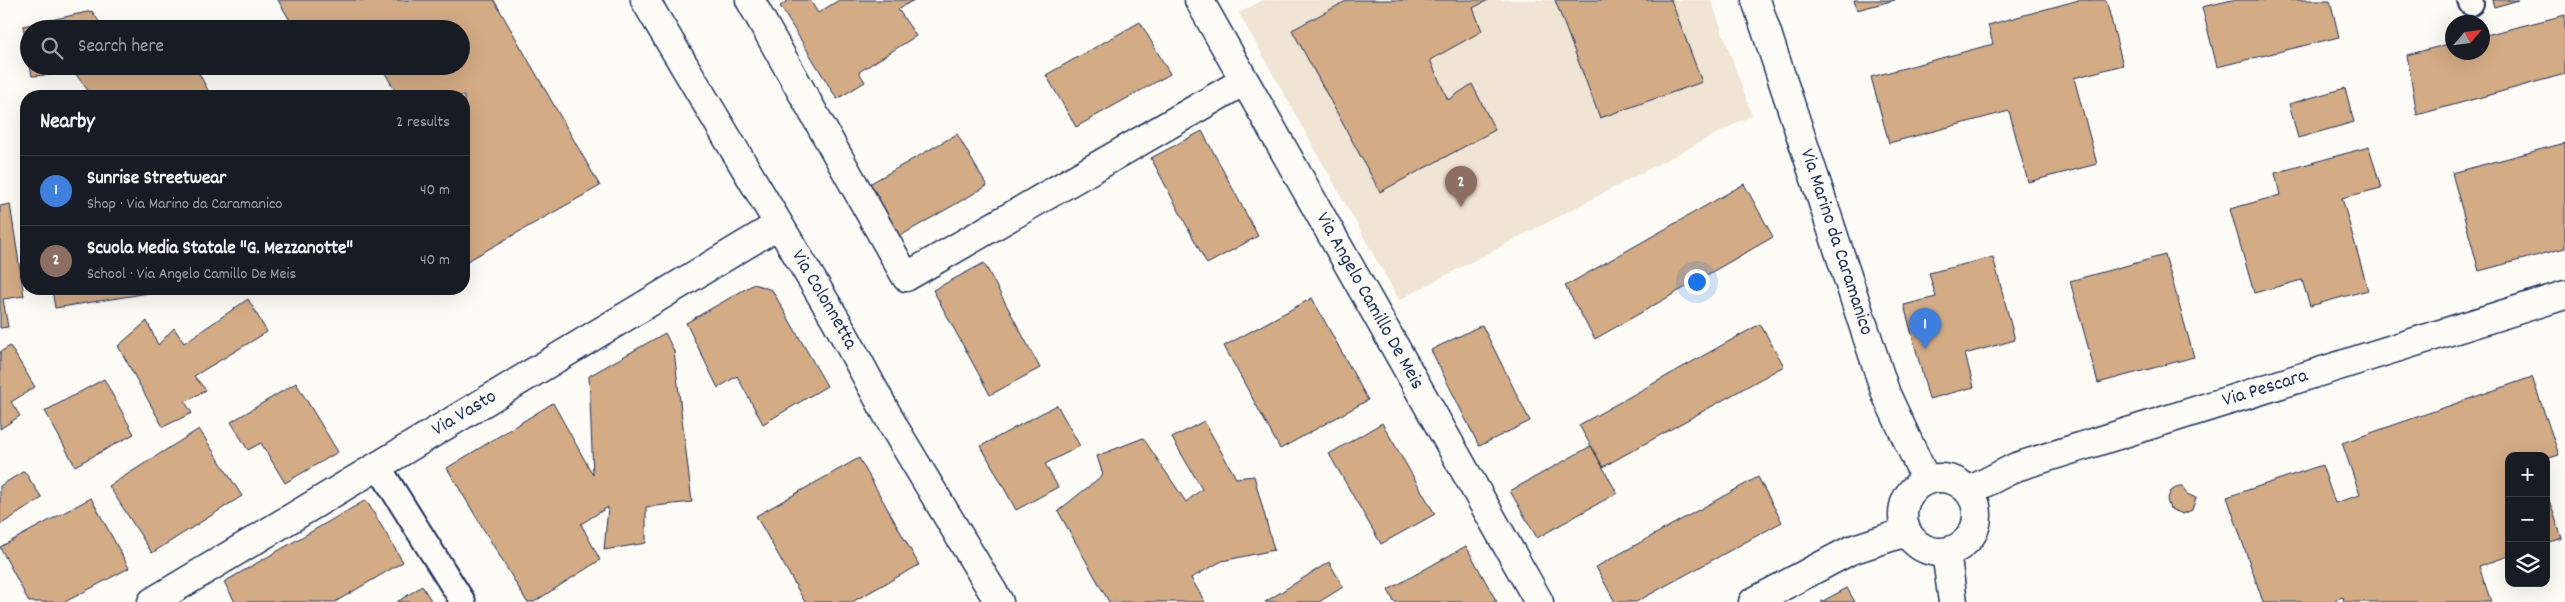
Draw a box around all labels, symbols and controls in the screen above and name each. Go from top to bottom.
north arrow [2445,15,2490,60]
search box [20,20,470,75]
icon: search [38,34,66,62]
text: Search here [78,34,164,61]
text: Nearby [40,108,95,138]
text: 2 results [396,111,450,134]
street label: Via Marino da Caramanico [1792,145,1880,339]
text: Sunrise Streetwear [87,166,226,193]
pin: 2 [1445,166,1477,207]
text: 1 [54,179,58,202]
text: 40 m [420,179,450,202]
text: Shop · Via Marino da Caramanico [87,193,282,216]
street label: Via Angelo Camillo De Meis [1308,208,1430,395]
text: Scuola Media Statale "G. Mezzanotte" [87,236,353,263]
street label: Via Colonnetta [783,245,864,355]
text: 2 [53,249,60,272]
text: 40 m [420,249,450,272]
text: School · Via Angelo Camillo De Meis [87,263,296,286]
your location [1684,269,1710,295]
pin: 1 [1909,308,1941,349]
street label: Via Pescara [2219,362,2312,415]
street label: Via Vasto [427,383,502,444]
map controls [2505,452,2550,587]
button: + [2505,452,2550,497]
button: − [2505,497,2550,542]
button: layers [2505,542,2550,587]

